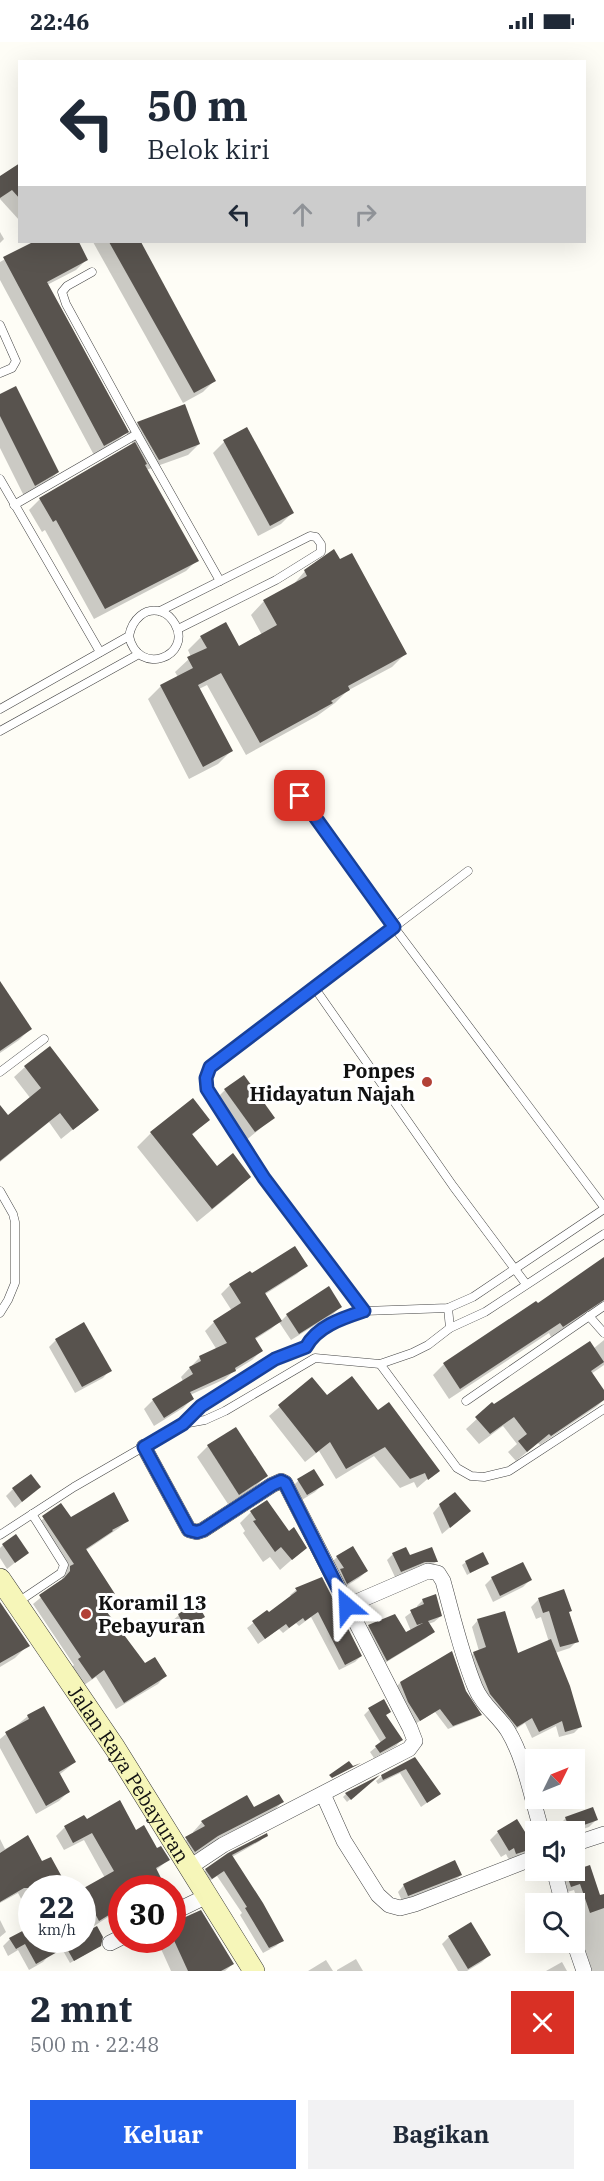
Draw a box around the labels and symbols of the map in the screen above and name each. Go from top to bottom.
pin [274,770,325,821]
place label: Ponpes Hidayatun Najah [250,1057,415,1107]
marker: Ponpes Hidayatun Najah [420,1075,434,1089]
position arrow [315,1574,379,1638]
place label: Koramil 13 Pebayuran [98,1589,207,1639]
marker: Koramil 13 Pebayuran [79,1607,93,1621]
street label: Jalan Raya Pebayuran [63,1680,197,1868]
north arrow [525,1749,585,1809]
speed limit sign: 30 [108,1875,186,1953]

